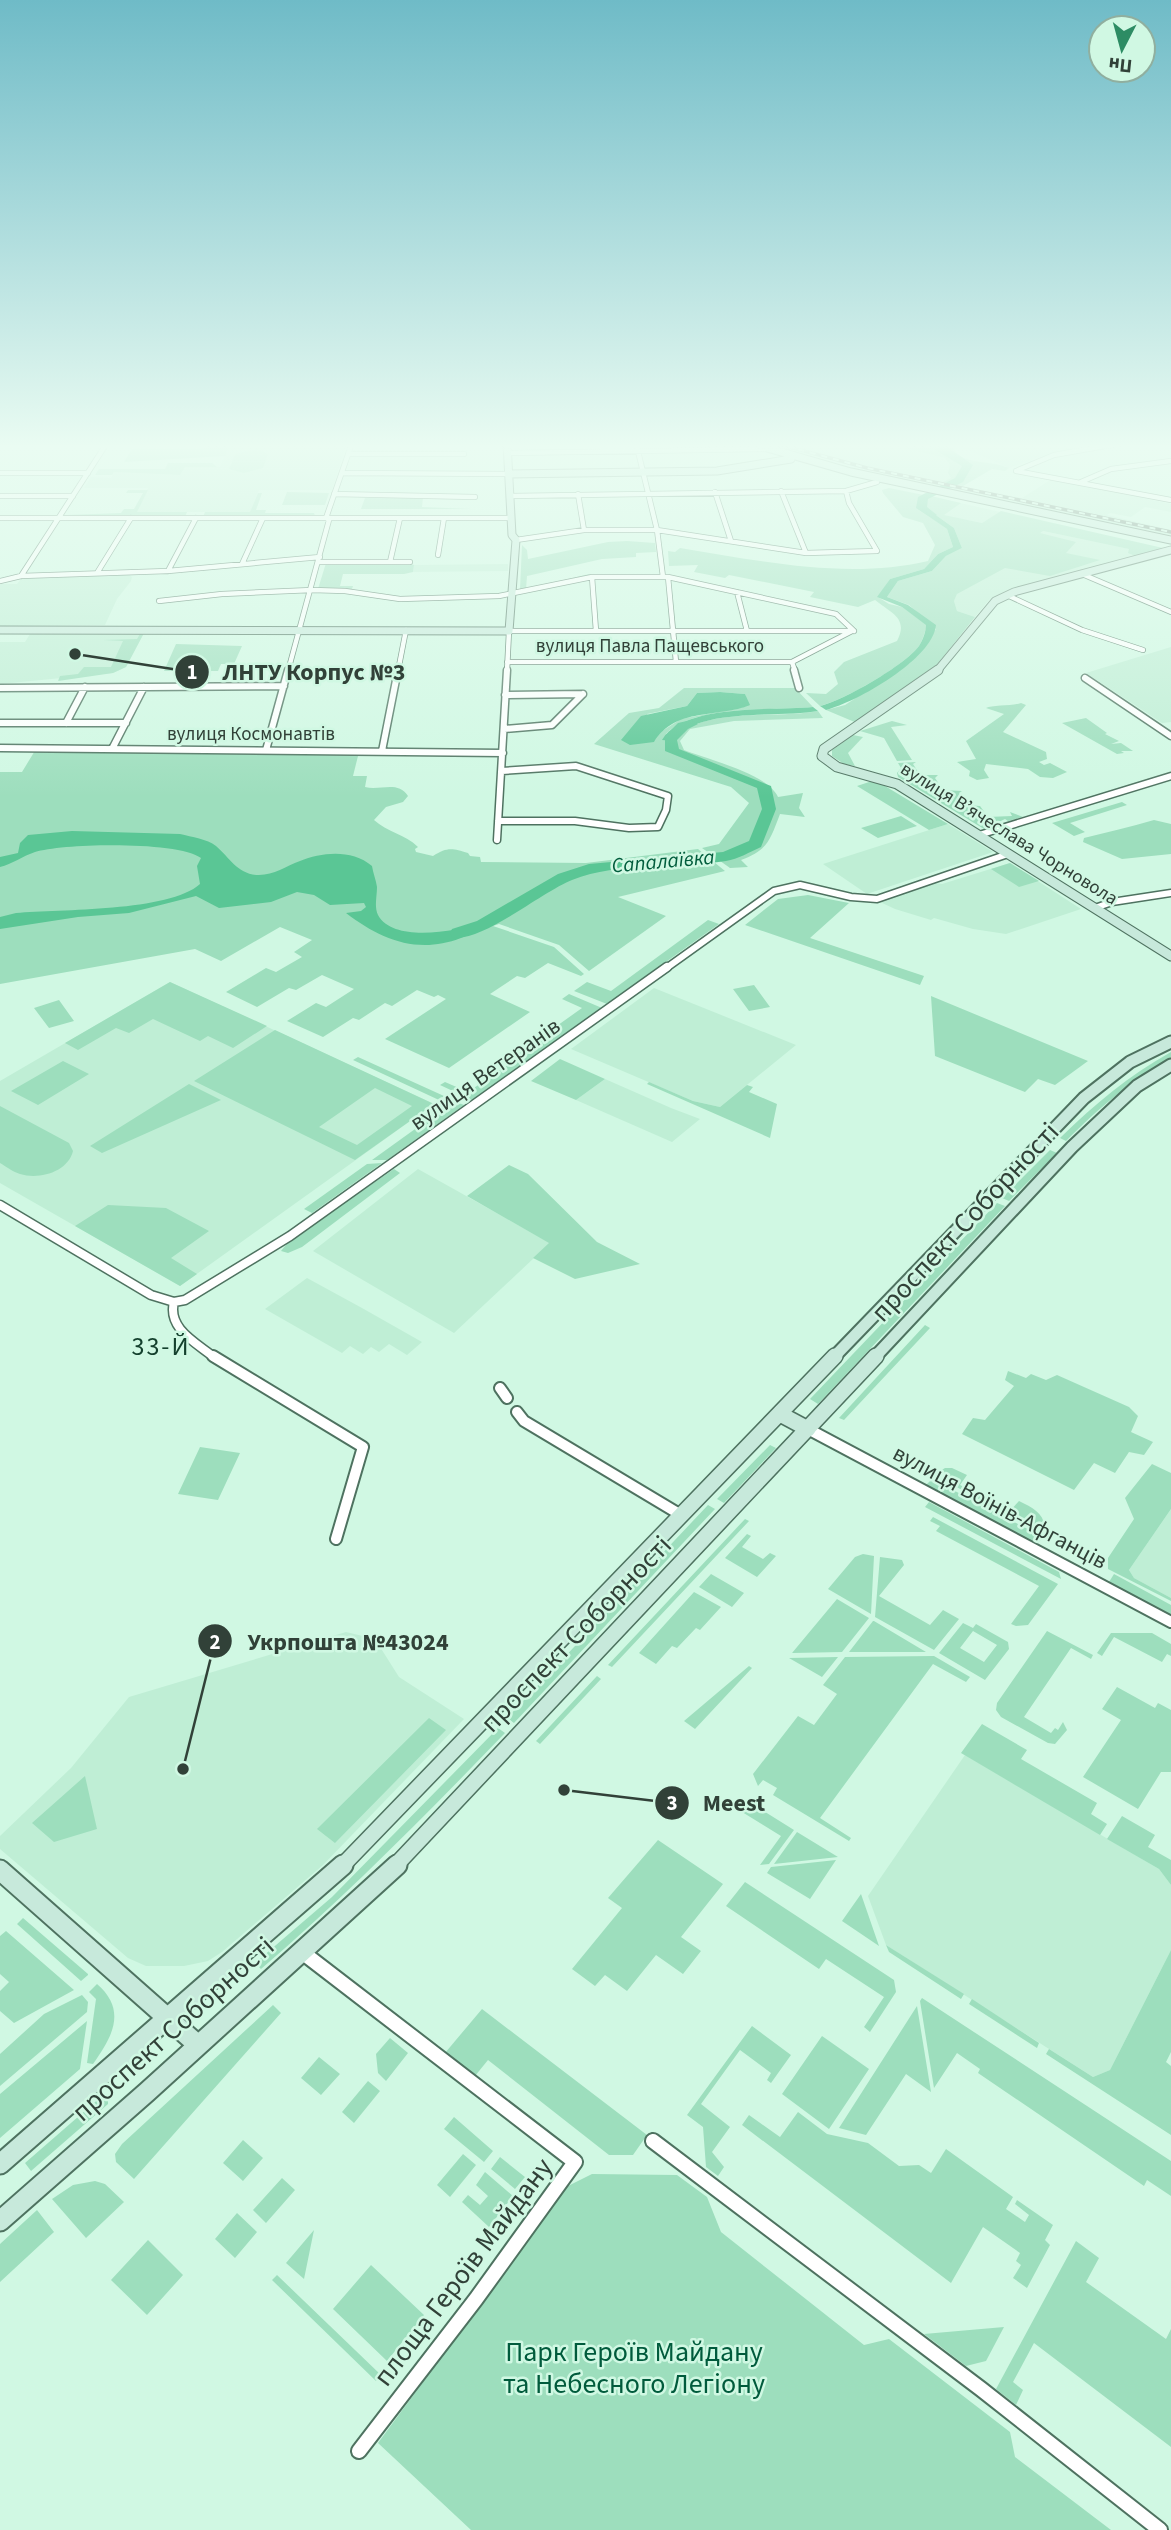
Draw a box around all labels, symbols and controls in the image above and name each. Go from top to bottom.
north arrow [1087,14,1157,84]
text: Пн [1107,50,1134,79]
street label: вулиця Павла Пащевського [536,633,764,660]
callout: ЛНТУ Корпус №3 [174,649,420,694]
text: ЛНТУ Корпус №3 [222,655,405,690]
text: 1 [186,657,198,687]
street label: вулиця Космонавтів [167,721,335,748]
street label: вулиця Вʼячеслава Чорновола [895,756,1123,912]
water label: Сапалаївка [610,842,716,880]
street label: вулиця Ветеранів [403,1010,567,1138]
street label: проспект Соборності [862,1113,1068,1331]
district label: 33-Й [132,1328,191,1365]
street label: вулиця Воїнів-Афганців [887,1436,1113,1578]
street label: проспект Соборності [471,1526,681,1742]
callout: Укрпошта №43024 [198,1619,462,1664]
text: Укрпошта №43024 [247,1625,449,1660]
text: 2 [209,1627,221,1657]
callout: Meest [654,1780,780,1825]
text: Meest [703,1786,765,1821]
text: 3 [666,1788,678,1818]
street label: проспект Соборності [63,1927,283,2131]
street label: площа Героїв Майдану [364,2149,562,2395]
park label: Парк Героїв Майдану та Небесного Легіону [503,2332,765,2404]

